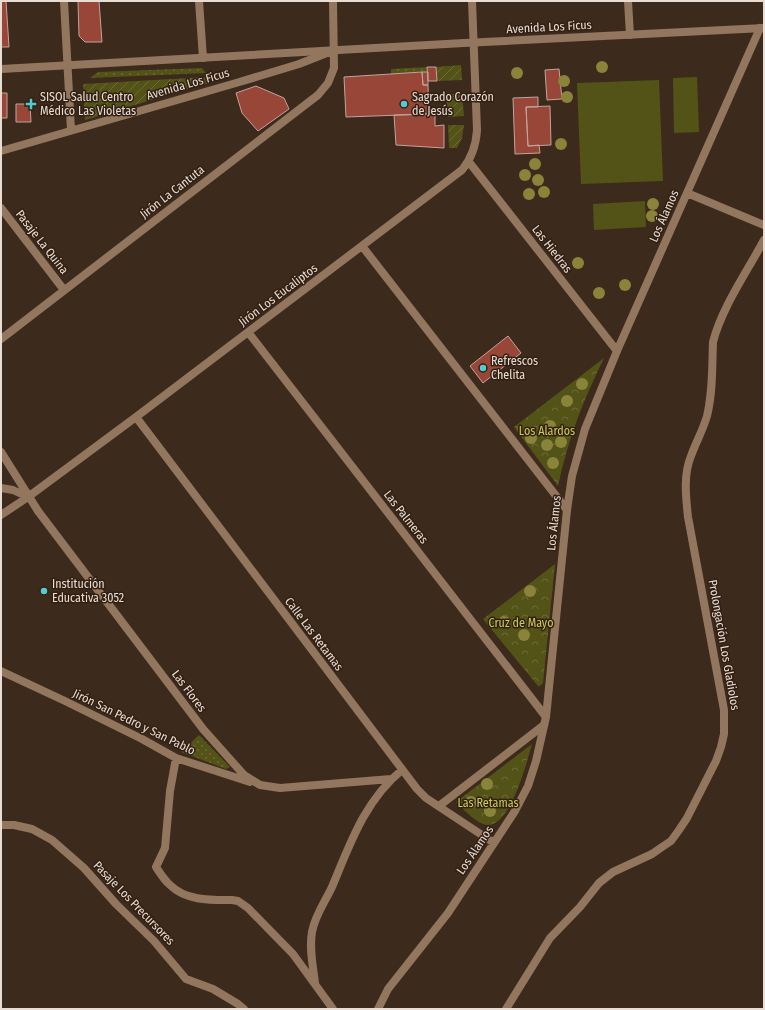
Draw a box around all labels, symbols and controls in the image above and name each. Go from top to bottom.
street label: Avenida Los Ficus [506,18,592,36]
street label: Avenida Los Ficus [145,65,231,103]
place label: SISOL Salud Centro Médico Las Violetas [40,90,136,118]
place label: Sagrado Corazón de Jesús [412,90,494,118]
marker: SISOL Salud Centro Médico Las Violetas [25,98,37,110]
marker: Sagrado Corazón de Jesús [399,99,409,109]
street label: Jirón La Cantuta [137,163,207,221]
street label: Los Álamos [645,187,682,244]
street label: Pasaje La Quina [13,207,71,277]
street label: Las Hiedras [529,222,575,276]
street label: Jirón Los Eucaliptos [236,261,320,329]
place label: Refrescos Chelita [491,354,538,382]
marker: Refrescos Chelita [478,363,488,373]
park label: Los Alardos [519,424,575,438]
street label: Las Palmeras [381,488,431,546]
street label: Los Álamos [543,495,564,551]
place label: Institución Educativa 3052 [52,577,124,605]
street label: Prolongación Los Gladiolos [706,579,742,711]
marker: Institución Educativa 3052 [39,586,49,596]
street label: Calle Las Retamas [282,595,346,673]
park label: Cruz de Mayo [489,616,553,630]
street label: Las Flores [169,667,209,715]
street label: Jirón San Pedro y San Pablo [71,686,197,758]
park label: Las Retamas [457,796,519,810]
street label: Los Álamos [453,823,496,877]
street label: Pasaje Los Precursores [90,858,178,948]

